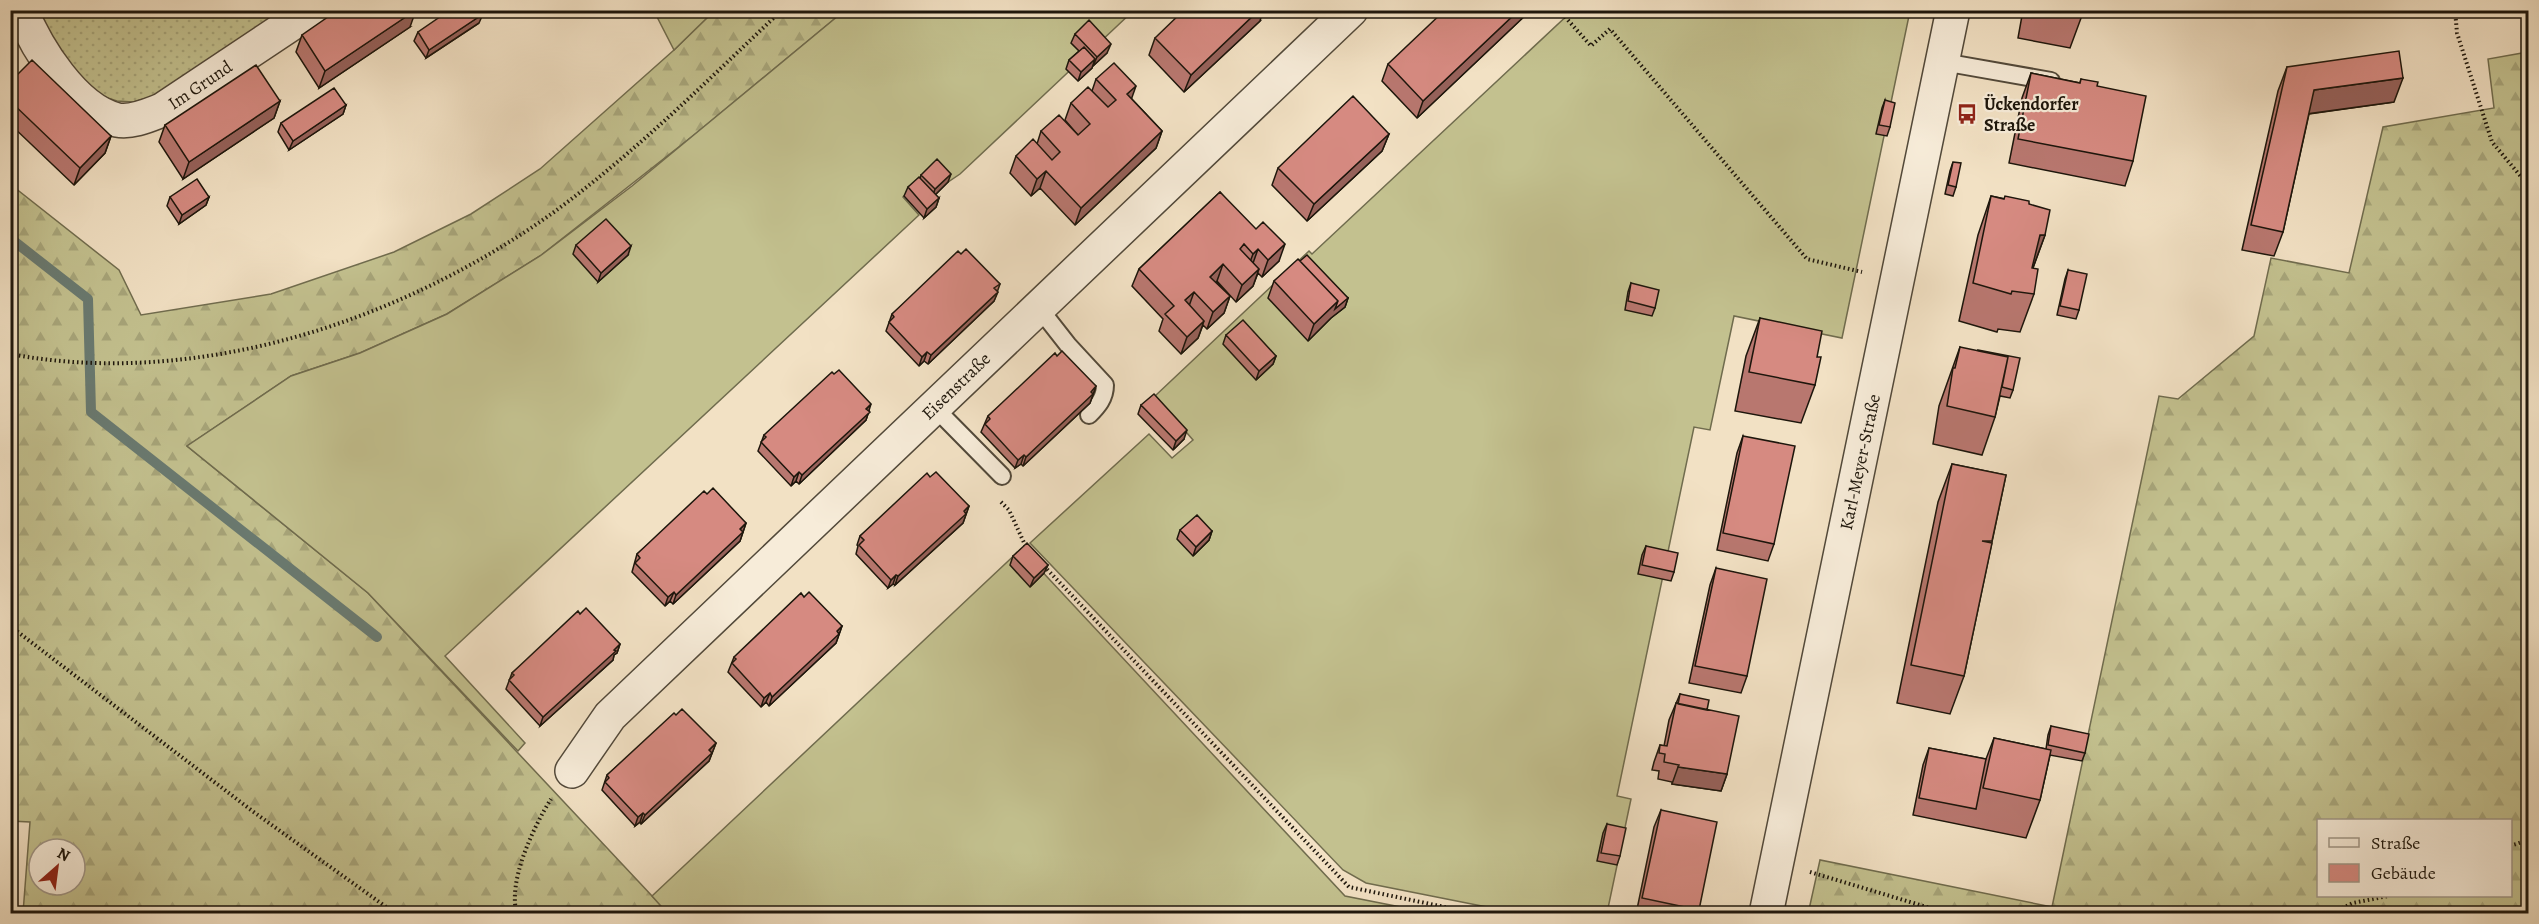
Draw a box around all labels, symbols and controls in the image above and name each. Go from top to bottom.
street label: Im Grund [163,55,237,115]
place label: Ückendorfer Straße [1984,92,2079,137]
bus stop icon: Ückendorfer Straße [1955,102,1979,126]
street label: Eisenstraße [916,347,996,425]
street label: Karl-Meyer-Straße [1834,392,1886,532]
legend [2317,819,2512,897]
text: Straße [2371,831,2420,855]
north arrow [27,837,87,897]
text: N [53,842,74,867]
text: Gebäude [2371,861,2436,885]

